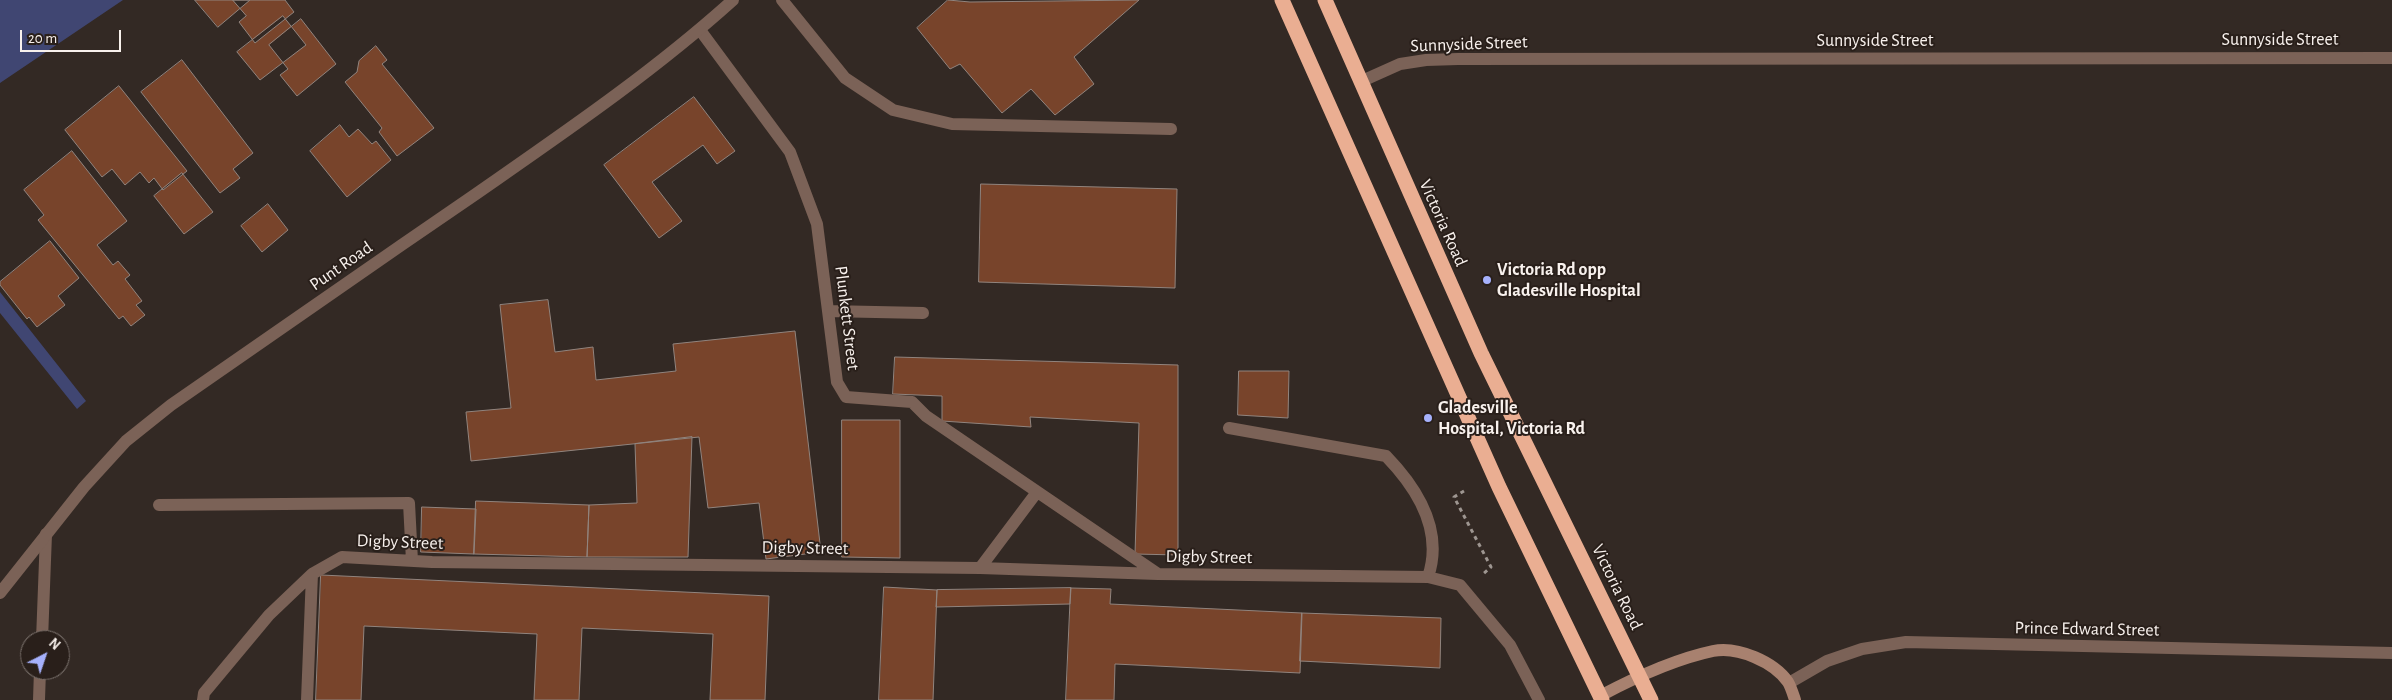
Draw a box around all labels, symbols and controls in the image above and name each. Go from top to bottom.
scale bar [22,20,124,52]
street label: Sunnyside Street [2221,29,2339,51]
street label: Sunnyside Street [1816,30,1934,52]
text: 20 m [28,31,57,46]
street label: Sunnyside Street [1410,31,1528,57]
street label: Victoria Road [1414,176,1472,270]
street label: Punt Road [305,237,377,295]
place label: Victoria Rd opp Gladesville Hospital [1497,259,1641,302]
street label: Plunkett Street [830,265,864,371]
marker: Victoria Rd opp Gladesville Hospital [1481,274,1493,286]
place label: Gladesville Hospital, Victoria Rd [1438,397,1585,439]
marker: Gladesville Hospital, Victoria Rd [1422,412,1434,424]
street label: Digby Street [356,530,444,554]
street label: Digby Street [761,536,849,560]
street label: Victoria Road [1587,541,1647,633]
street label: Digby Street [1165,545,1253,569]
street label: Prince Edward Street [2014,617,2160,641]
north arrow [20,630,70,680]
text: N [46,636,62,653]

